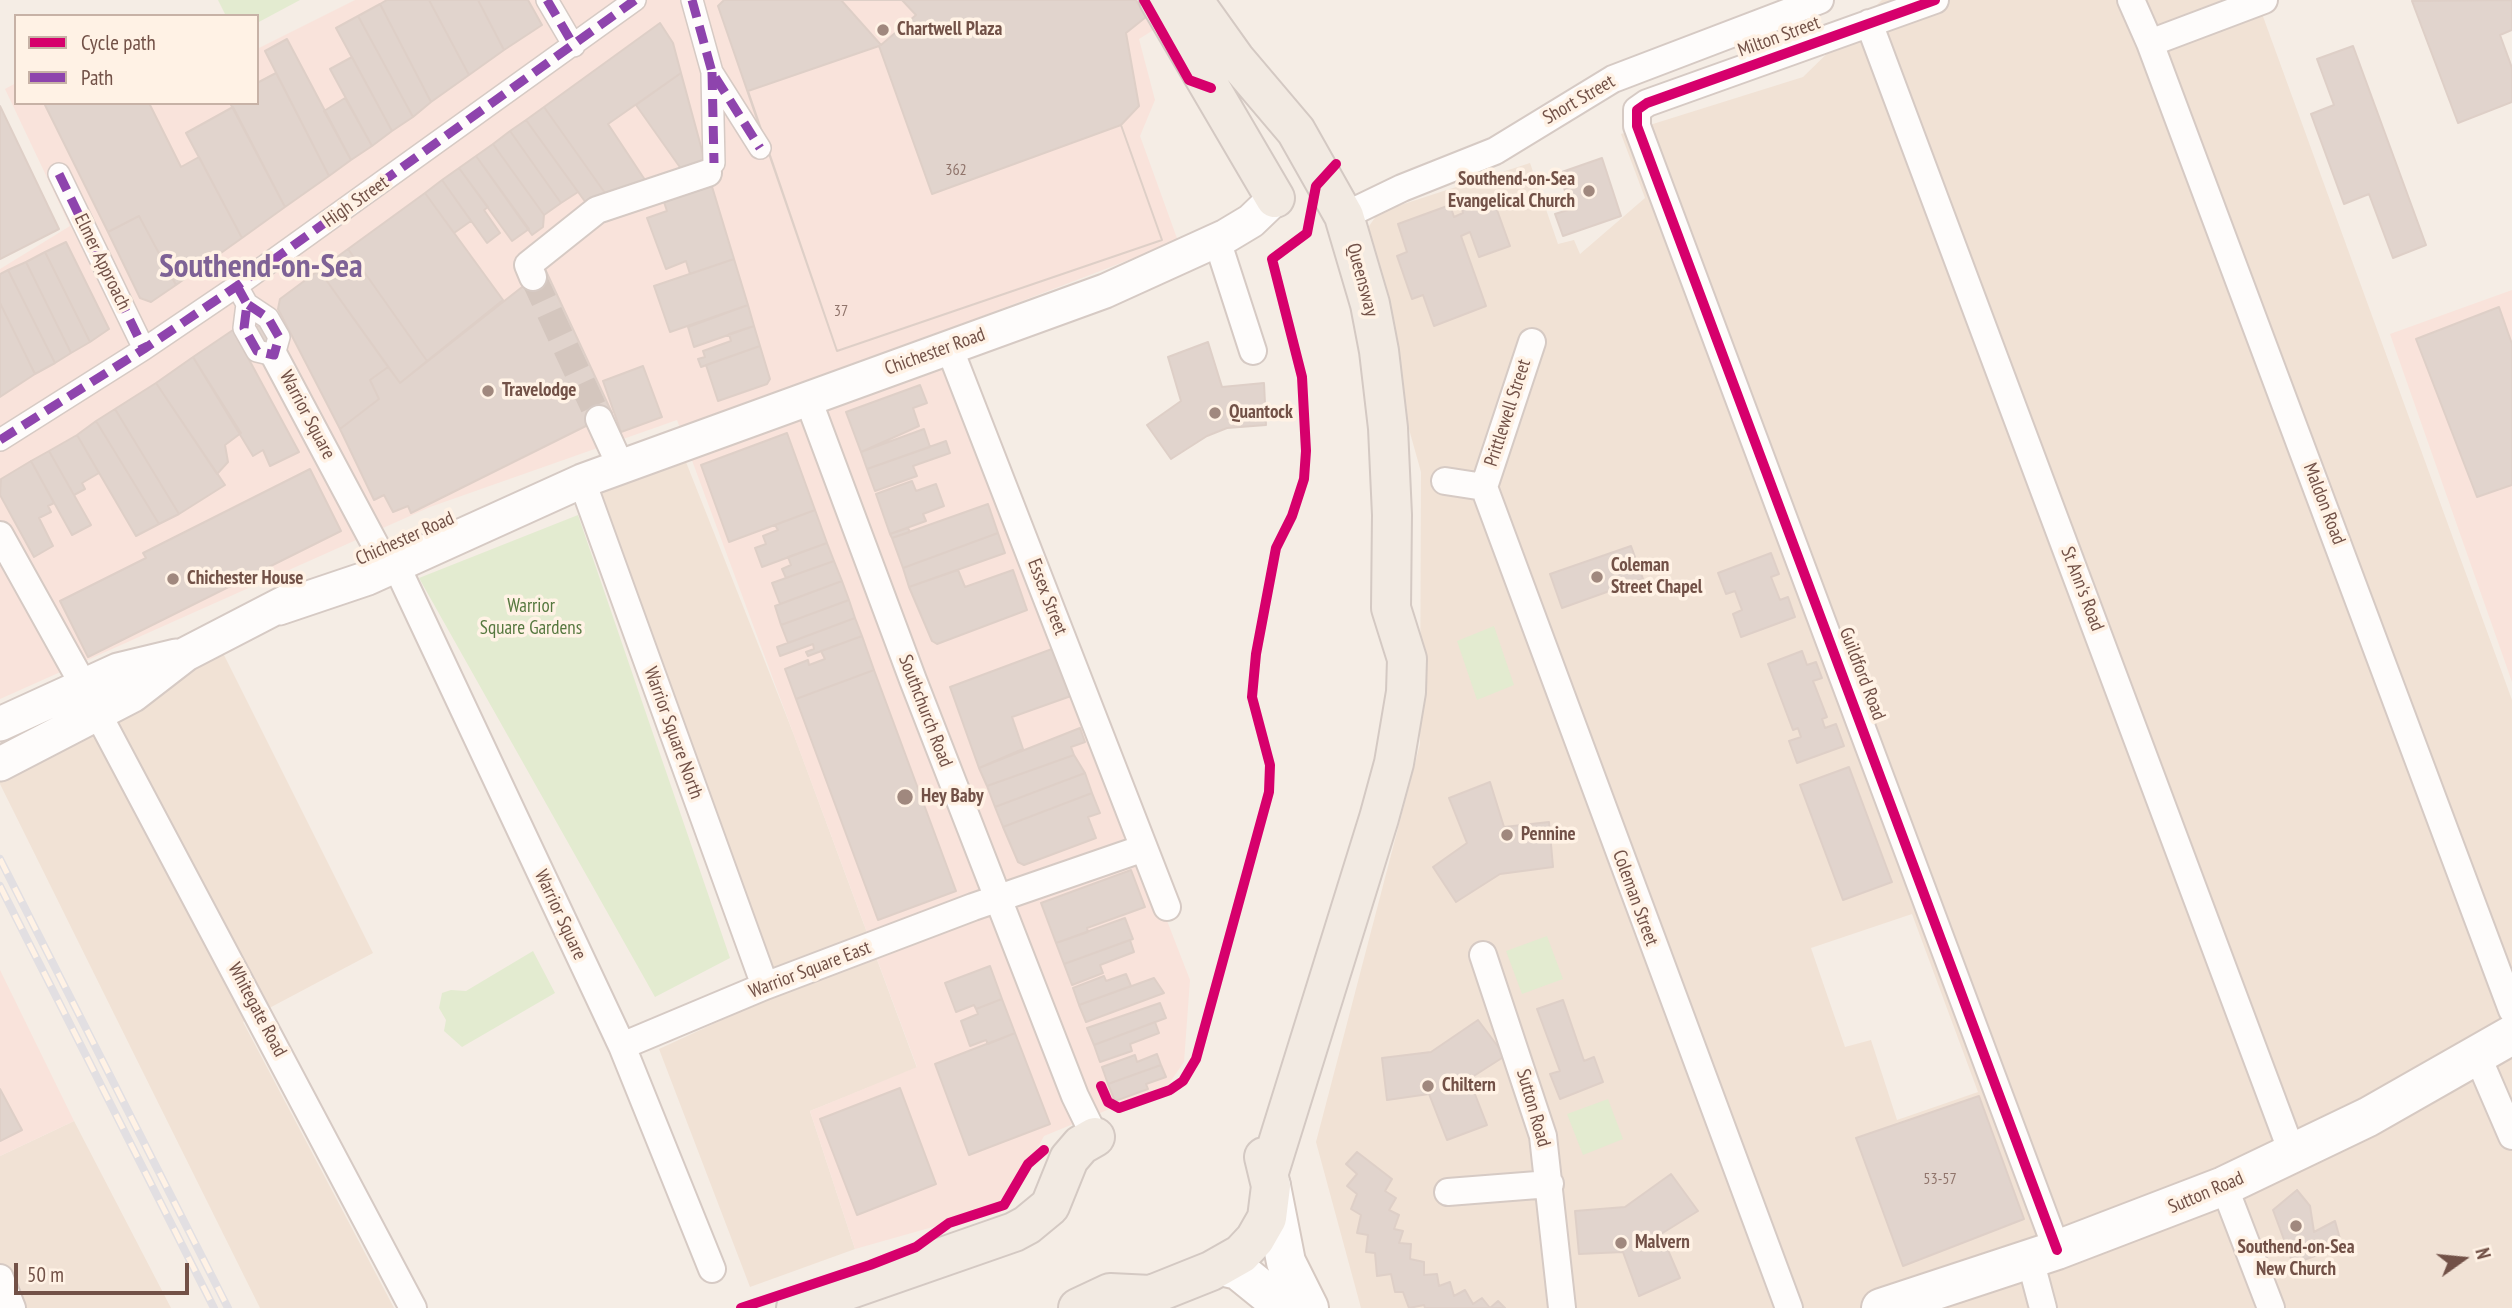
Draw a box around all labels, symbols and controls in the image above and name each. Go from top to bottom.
street label: Milton Street [1735,12,1823,62]
legend [14,14,259,105]
place label: Chartwell Plaza [897,19,1002,41]
marker: Chartwell Plaza [875,22,891,38]
text: Cycle path [81,29,156,56]
text: Path [81,64,113,91]
street label: Short Street [1539,70,1619,130]
house number: 362 [945,160,967,180]
place label: Southend-on-Sea Evangelical Church [1448,169,1575,213]
street label: High Street [319,171,393,233]
marker: Southend-on-Sea Evangelical Church [1581,183,1597,199]
street label: Elmer Approach [69,210,135,314]
street label: Queensway [1341,241,1383,319]
district label: Southend-on-Sea [159,248,363,288]
house number: 37 [834,301,848,321]
street label: Chichester Road [882,323,988,381]
street label: Prittlewell Street [1480,357,1536,469]
street label: Warrior Square [274,367,340,463]
place label: Travelodge [502,380,576,402]
marker: Travelodge [480,383,496,399]
place label: Quantock [1229,402,1293,424]
marker: Quantock [1207,405,1223,421]
street label: Maldon Road [2298,460,2350,548]
street label: Chichester Road [352,507,458,571]
street label: St Ann's Road [2056,544,2108,634]
place label: Coleman Street Chapel [1611,555,1702,599]
street label: Essex Street [1022,556,1072,638]
place label: Chichester House [187,568,303,590]
marker: Coleman Street Chapel [1589,569,1605,585]
marker: Chichester House [165,571,181,587]
park label: Warrior Square Gardens [480,596,582,640]
street label: Guildford Road [1834,625,1890,723]
street label: Southchurch Road [893,652,957,770]
street label: Warrior Square North [639,664,707,802]
place label: Hey Baby [921,786,984,808]
marker: Hey Baby [895,787,915,807]
place label: Pennine [1521,824,1576,846]
marker: Pennine [1499,827,1515,843]
street label: Coleman Street [1607,847,1663,949]
street label: Warrior Square [529,866,591,964]
street label: Warrior Square East [746,936,874,1004]
street label: Whitegate Road [223,959,291,1061]
street label: Sutton Road [1511,1067,1555,1149]
place label: Chiltern [1442,1075,1496,1097]
marker: Chiltern [1420,1078,1436,1094]
street label: Sutton Road [2165,1167,2247,1219]
house number: 53-57 [1923,1169,1957,1189]
marker: Southend-on-Sea New Church [2288,1218,2304,1234]
north arrow [2428,1224,2498,1294]
place label: Malvern [1635,1232,1690,1254]
marker: Malvern [1613,1235,1629,1251]
place label: Southend-on-Sea New Church [2237,1237,2355,1281]
text: N [2470,1245,2496,1262]
scale bar [18,1248,192,1292]
text: 50 m [27,1261,64,1288]

